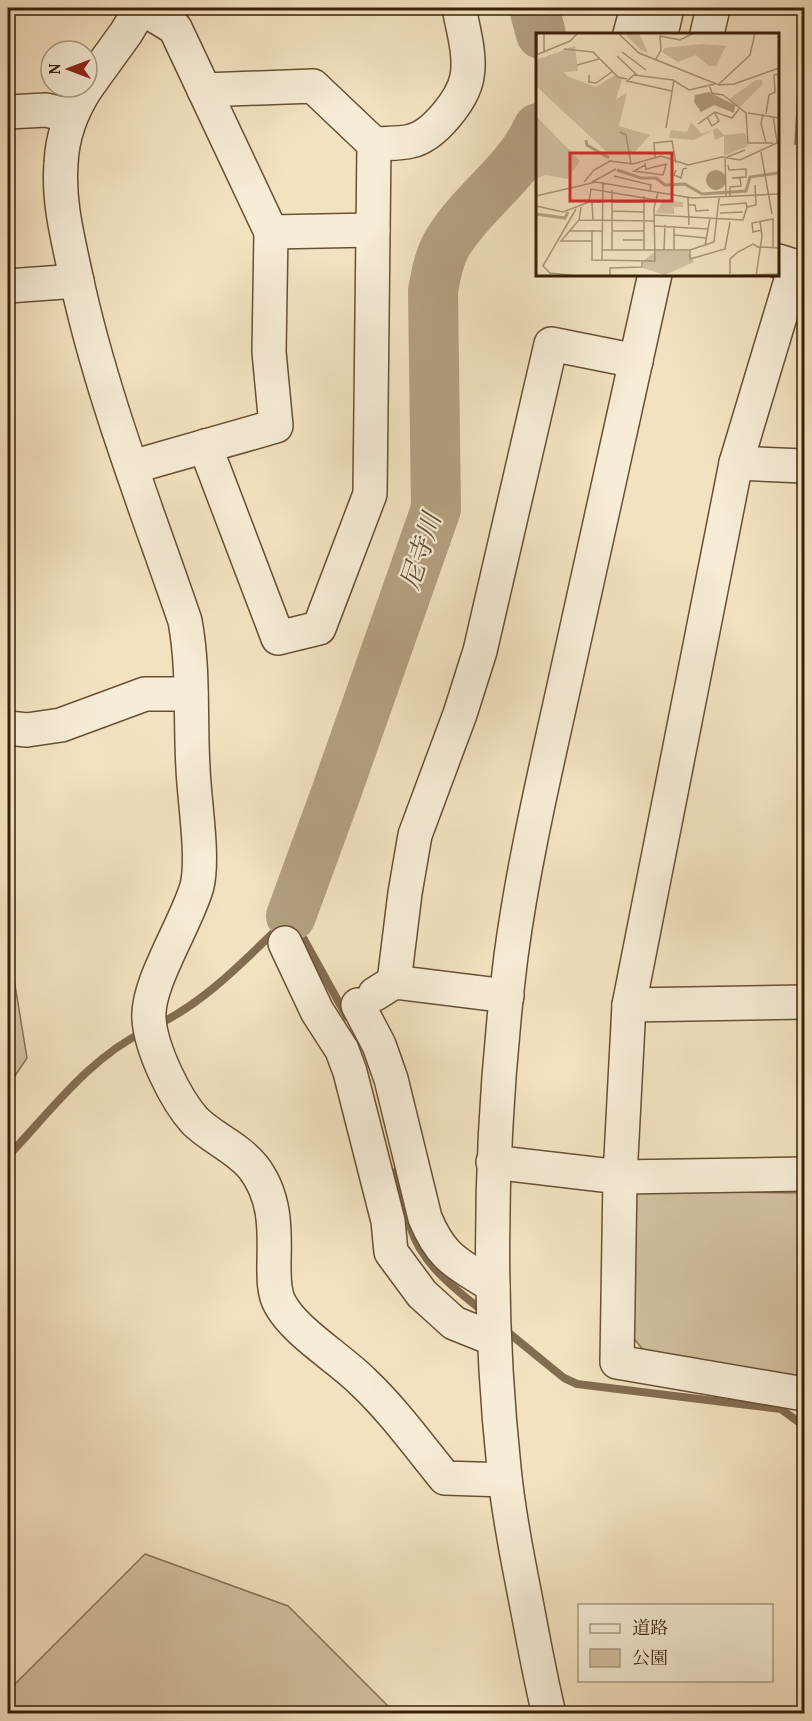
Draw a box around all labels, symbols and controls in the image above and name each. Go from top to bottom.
inset map [536,33,779,276]
north arrow [39,39,99,99]
text: N [42,63,66,74]
water label: 尼寺川 [389,505,452,594]
legend [578,1604,773,1682]
text: 道路 [632,1614,668,1641]
text: 公園 [632,1644,668,1671]

